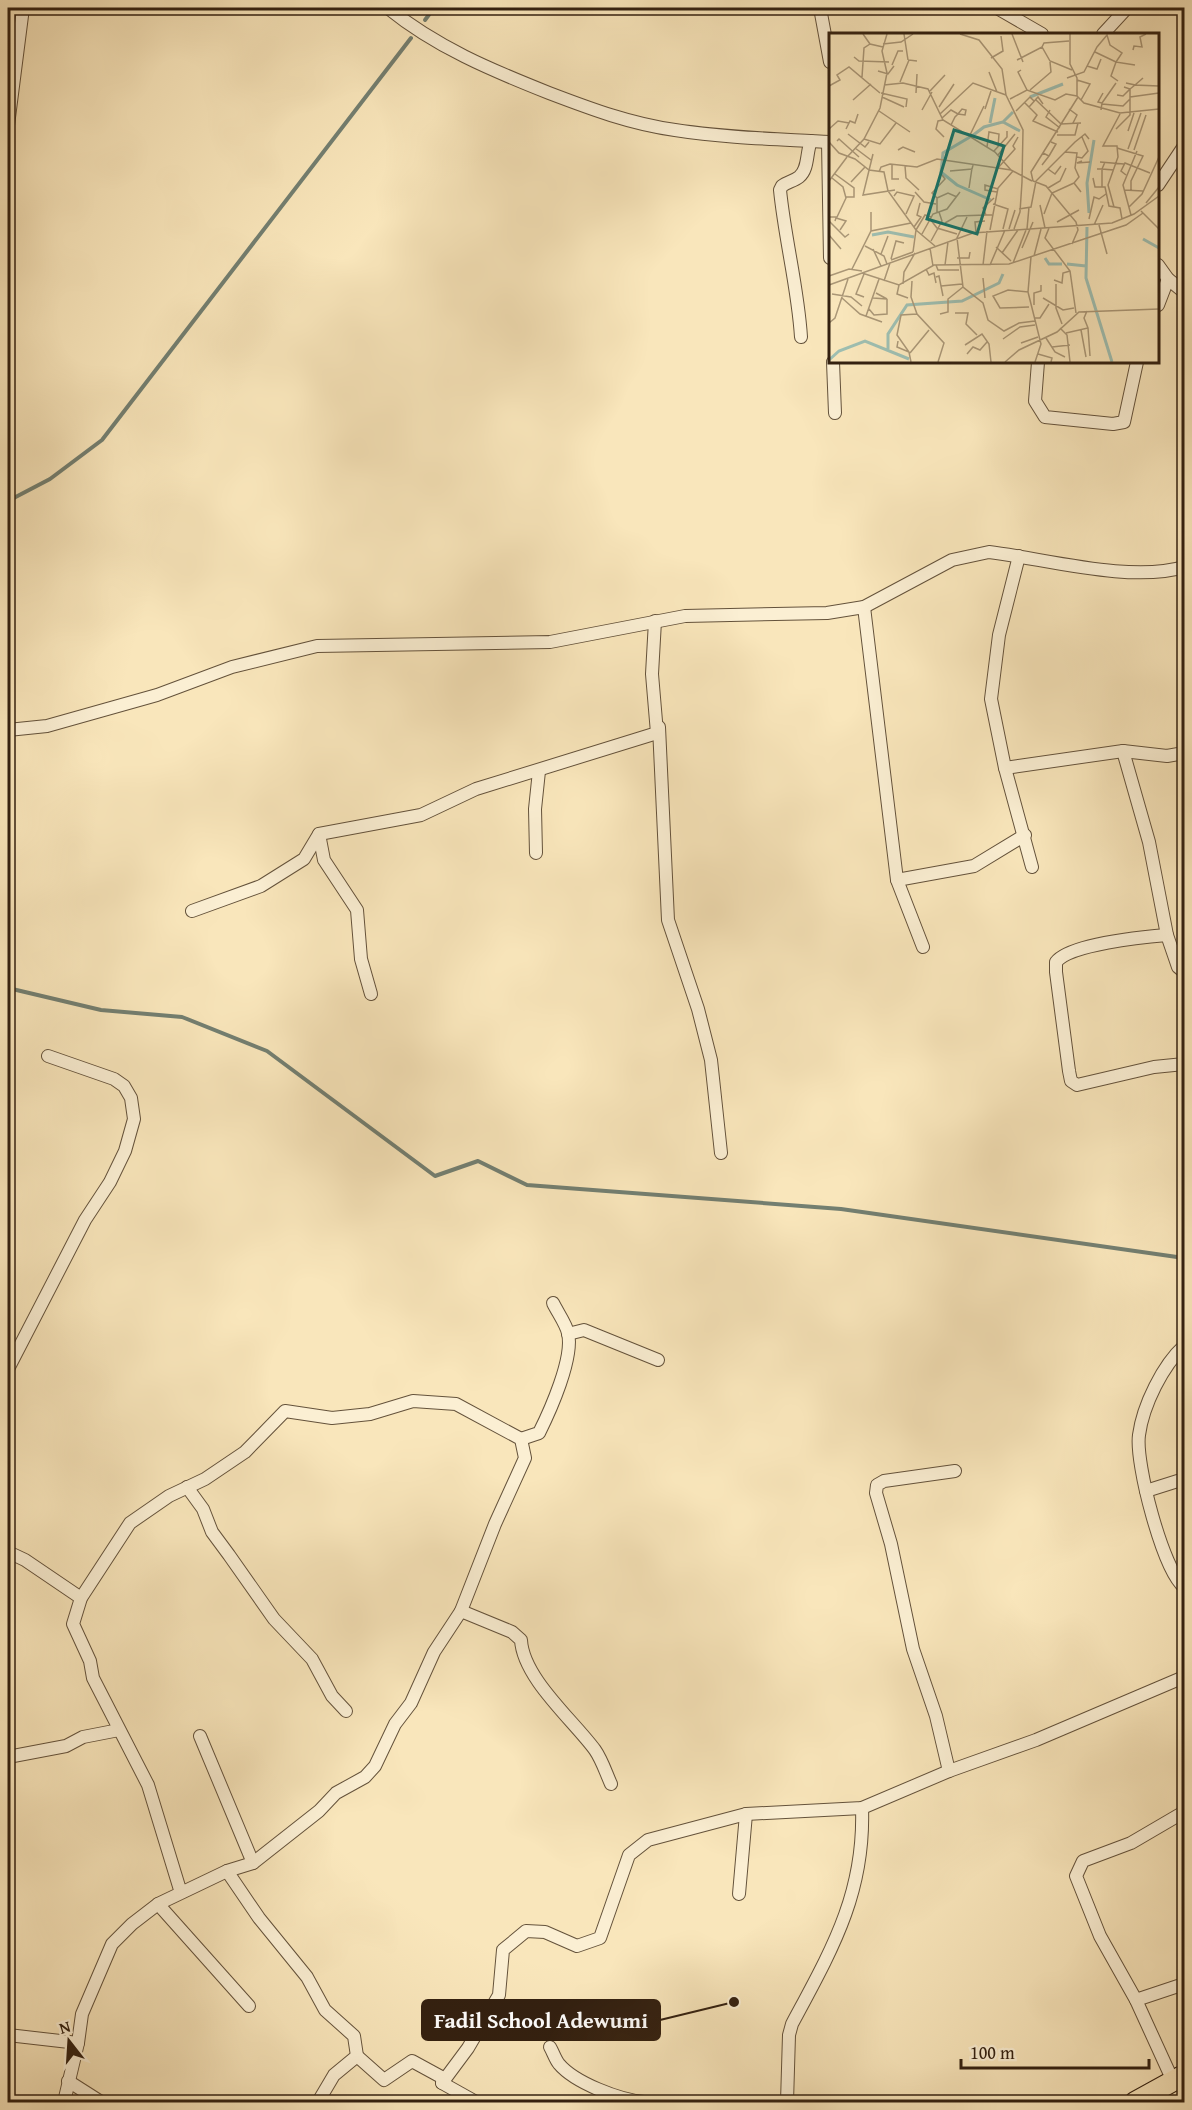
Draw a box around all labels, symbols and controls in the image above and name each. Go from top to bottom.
inset map [829,33,1159,363]
callout: Fadil School Adewumi [422,2000,660,2040]
text: Fadil School Adewumi [434,2004,648,2036]
north arrow [39,2011,99,2071]
text: N [56,2014,74,2040]
scale bar [961,2032,1148,2070]
text: 100 m [970,2039,1015,2066]

